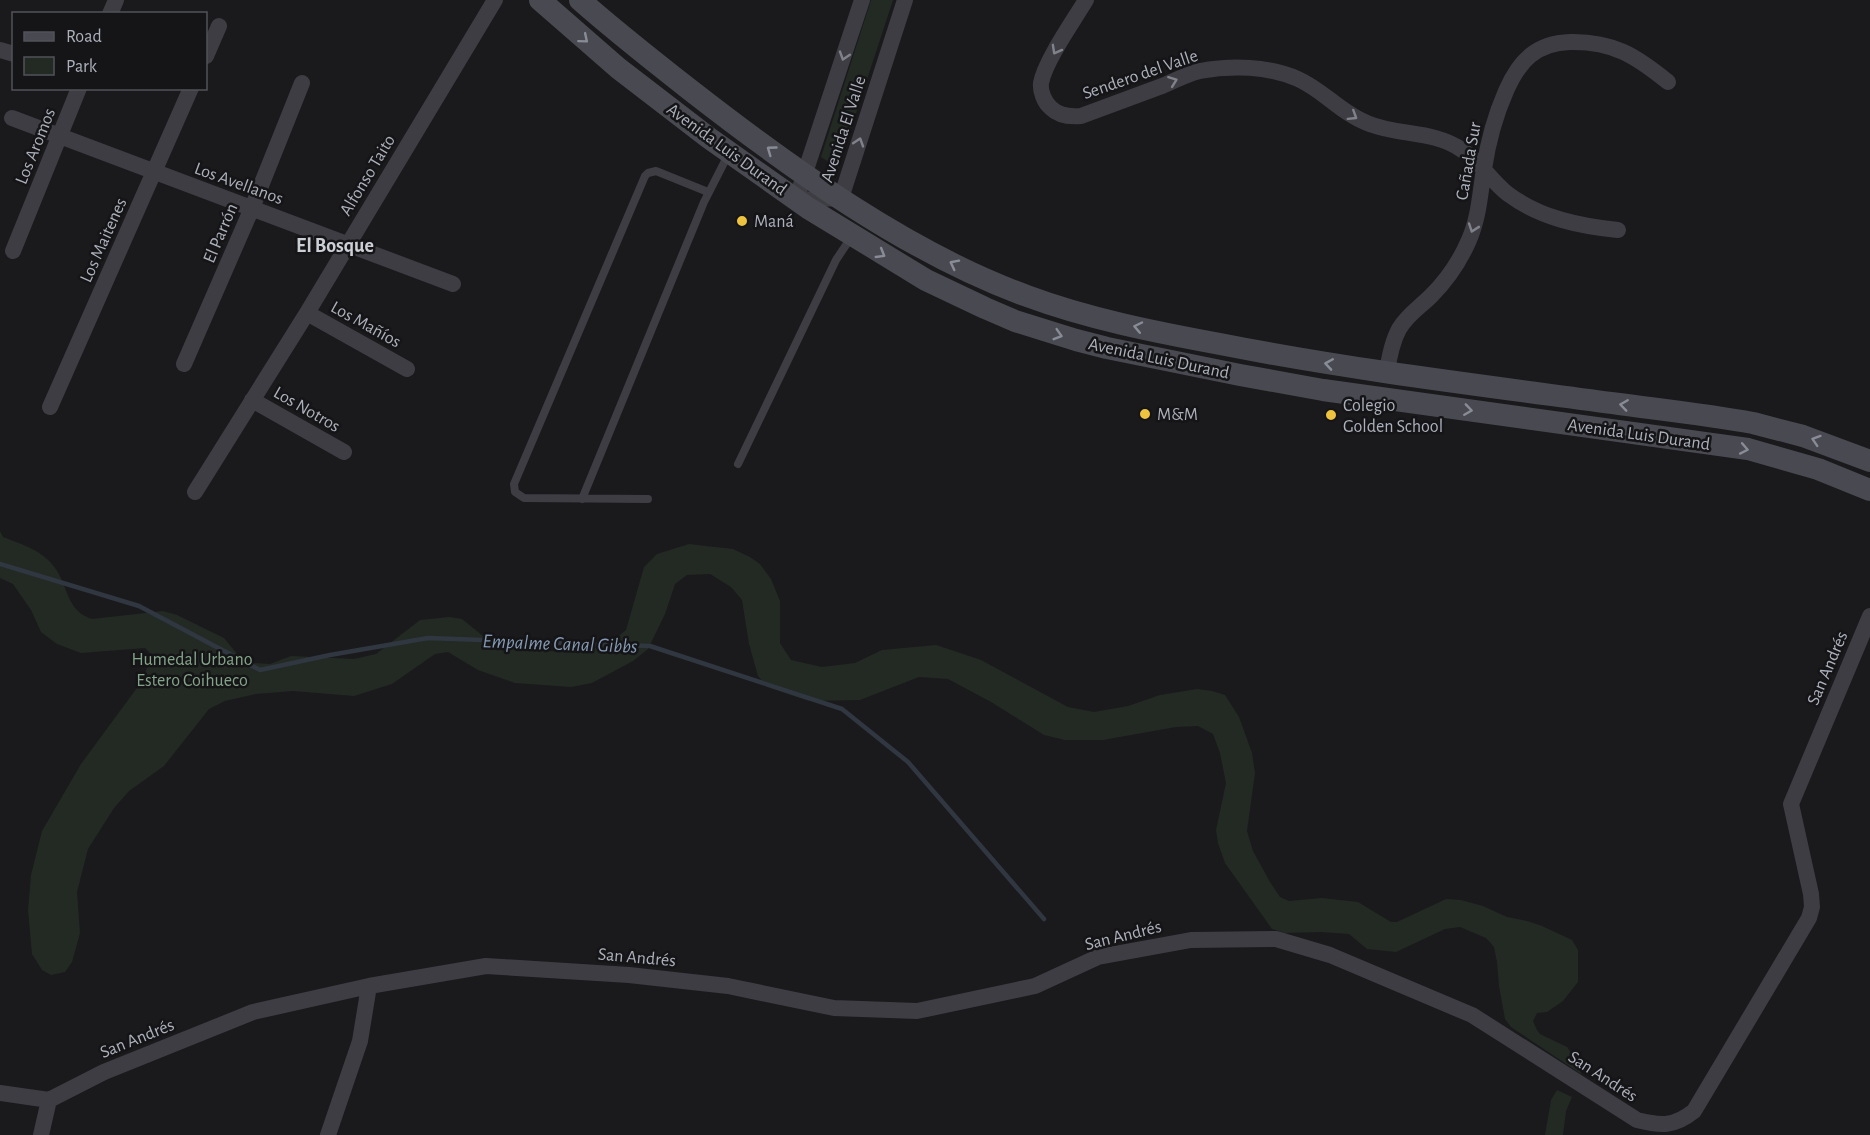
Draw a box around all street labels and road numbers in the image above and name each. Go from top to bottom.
street label: Sendero del Valle [1080,47,1200,103]
street label: Avenida El Valle [818,74,870,185]
street label: Avenida Luis Durand [663,100,790,199]
street label: Los Aromos [13,106,59,187]
street label: Cañada Sur [1453,121,1485,202]
street label: Alfonso Taito [337,132,399,219]
street label: Los Avellanos [192,160,286,208]
street label: Los Maitenes [77,195,131,285]
street label: El Parrón [200,201,241,266]
street label: Los Mañíos [327,298,404,351]
street label: Avenida Luis Durand [1087,335,1231,383]
street label: Los Notros [270,384,343,436]
street label: Avenida Luis Durand [1566,416,1711,454]
street label: San Andrés [1804,629,1851,708]
street label: San Andrés [1083,918,1163,954]
street label: San Andrés [597,946,677,970]
street label: San Andrés [98,1016,177,1062]
street label: San Andrés [1565,1048,1640,1106]

